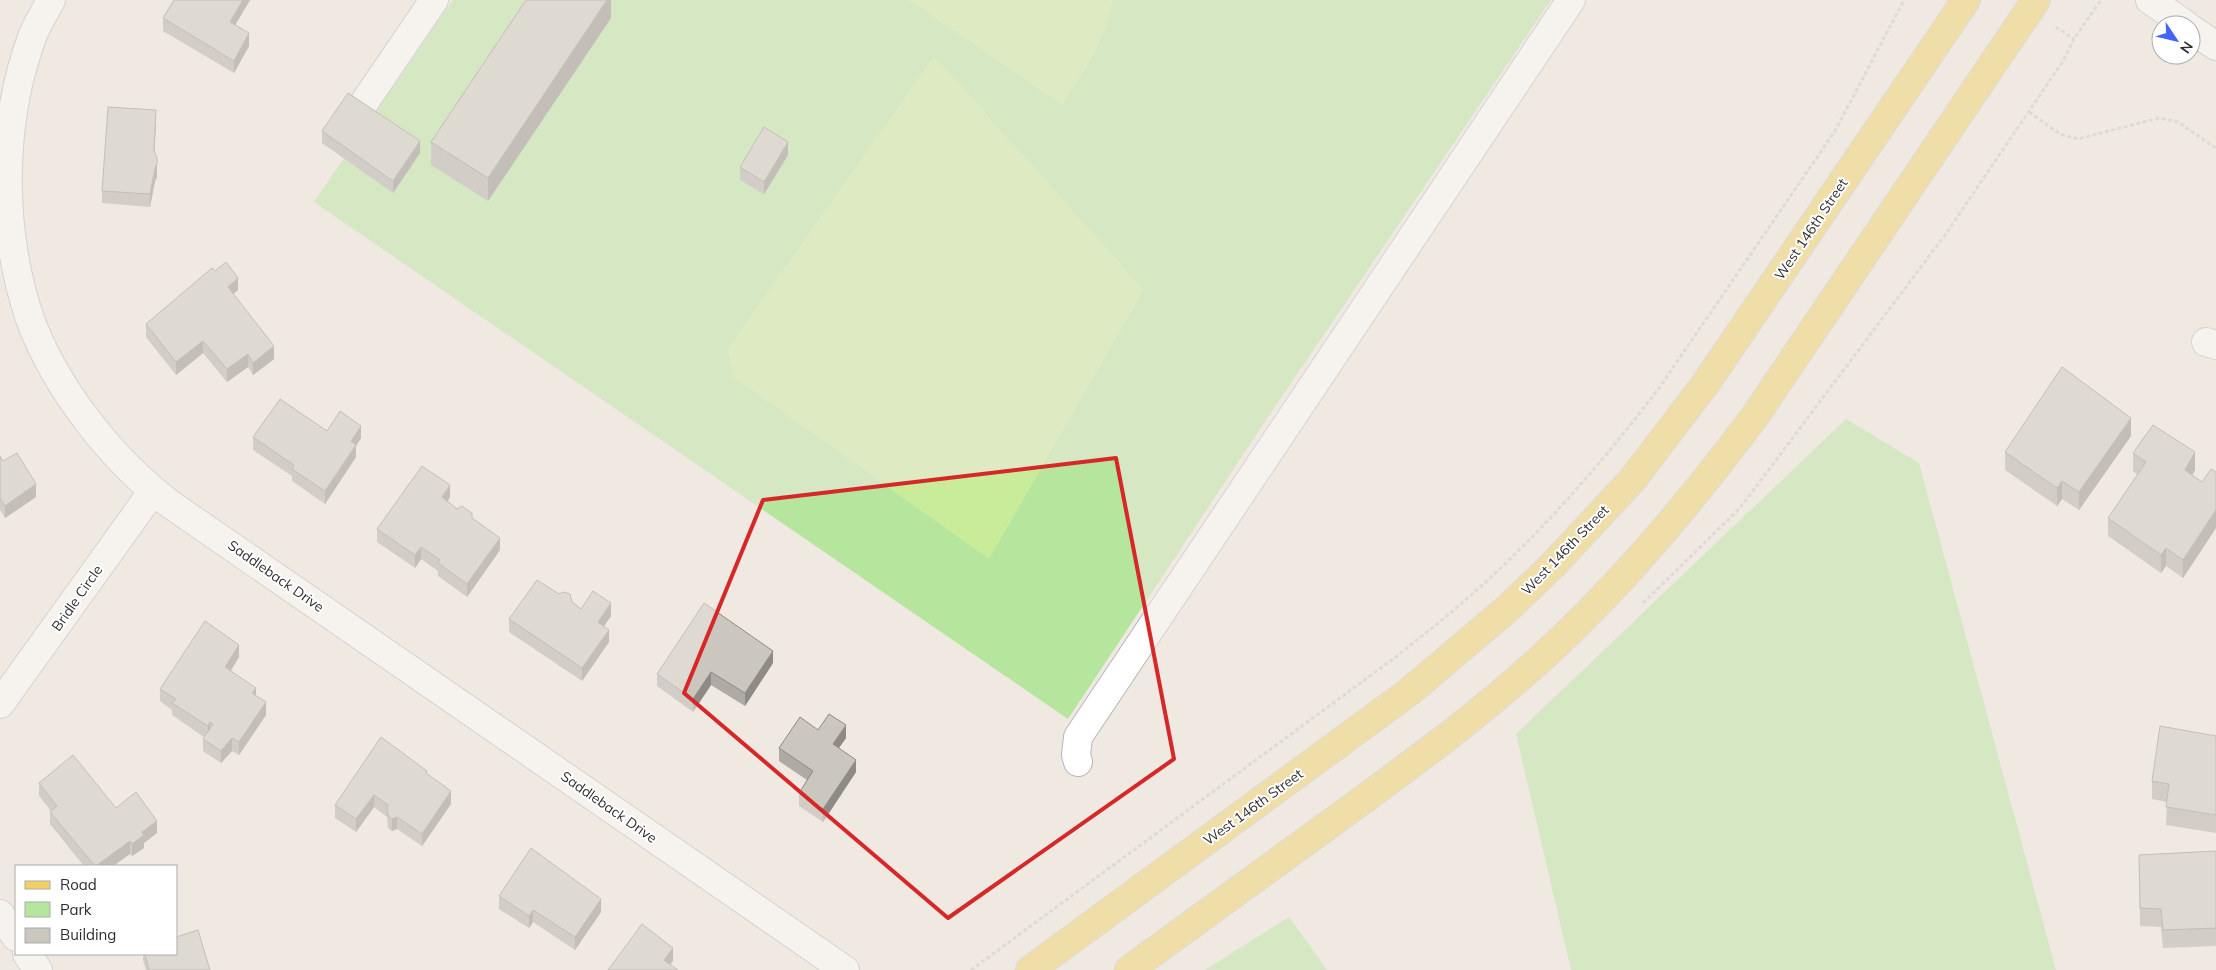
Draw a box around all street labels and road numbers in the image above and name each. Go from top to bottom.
street label: West 146th Street [1770,175,1852,283]
street label: West 146th Street [1517,501,1613,599]
street label: Saddleback Drive [224,536,328,616]
street label: Bridle Circle [48,561,106,635]
street label: West 146th Street [1200,765,1306,849]
street label: Saddleback Drive [557,767,661,847]

